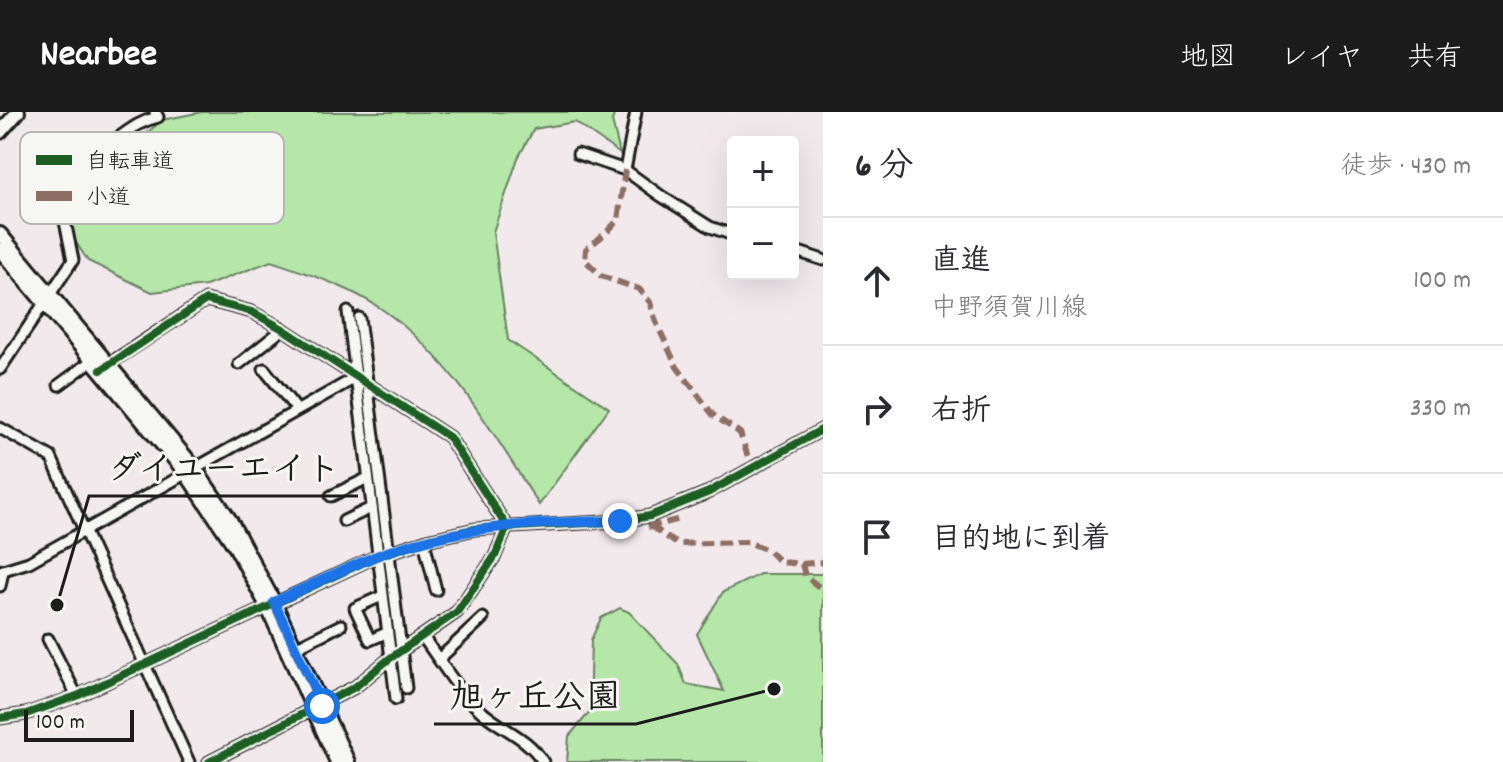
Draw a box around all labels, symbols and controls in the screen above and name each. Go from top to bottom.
text: Nearbee [40,29,157,84]
text: 地図 [1180,40,1236,80]
text: レイヤ [1280,40,1363,80]
text: 共有 [1407,40,1463,80]
legend [20,132,284,224]
map controls [727,136,799,280]
button: + [727,136,799,208]
text: 6 分 [855,144,913,193]
text: 自転車道 [86,148,174,179]
text: 徒歩 · 430 m [1341,149,1471,186]
text: 小道 [86,184,130,215]
button: − [727,208,799,280]
text: 直進 [931,242,991,285]
icon: ahead [855,259,899,303]
text: 100 m [1413,263,1471,300]
text: 中野須賀川線 [931,291,1087,328]
icon: right [855,387,899,431]
text: 330 m [1410,391,1471,428]
text: 右折 [931,392,991,435]
callout: ダイユーエイト [89,438,358,496]
text: ダイユーエイト [108,448,340,497]
route end [602,503,638,539]
icon: arrive [855,515,899,559]
text: 目的地に到着 [931,520,1111,563]
callout: 旭ヶ丘公園 [434,666,636,724]
text: 旭ヶ丘公園 [450,676,620,725]
route start [304,688,340,724]
scale bar [24,706,134,742]
text: 100 m [36,708,85,739]

